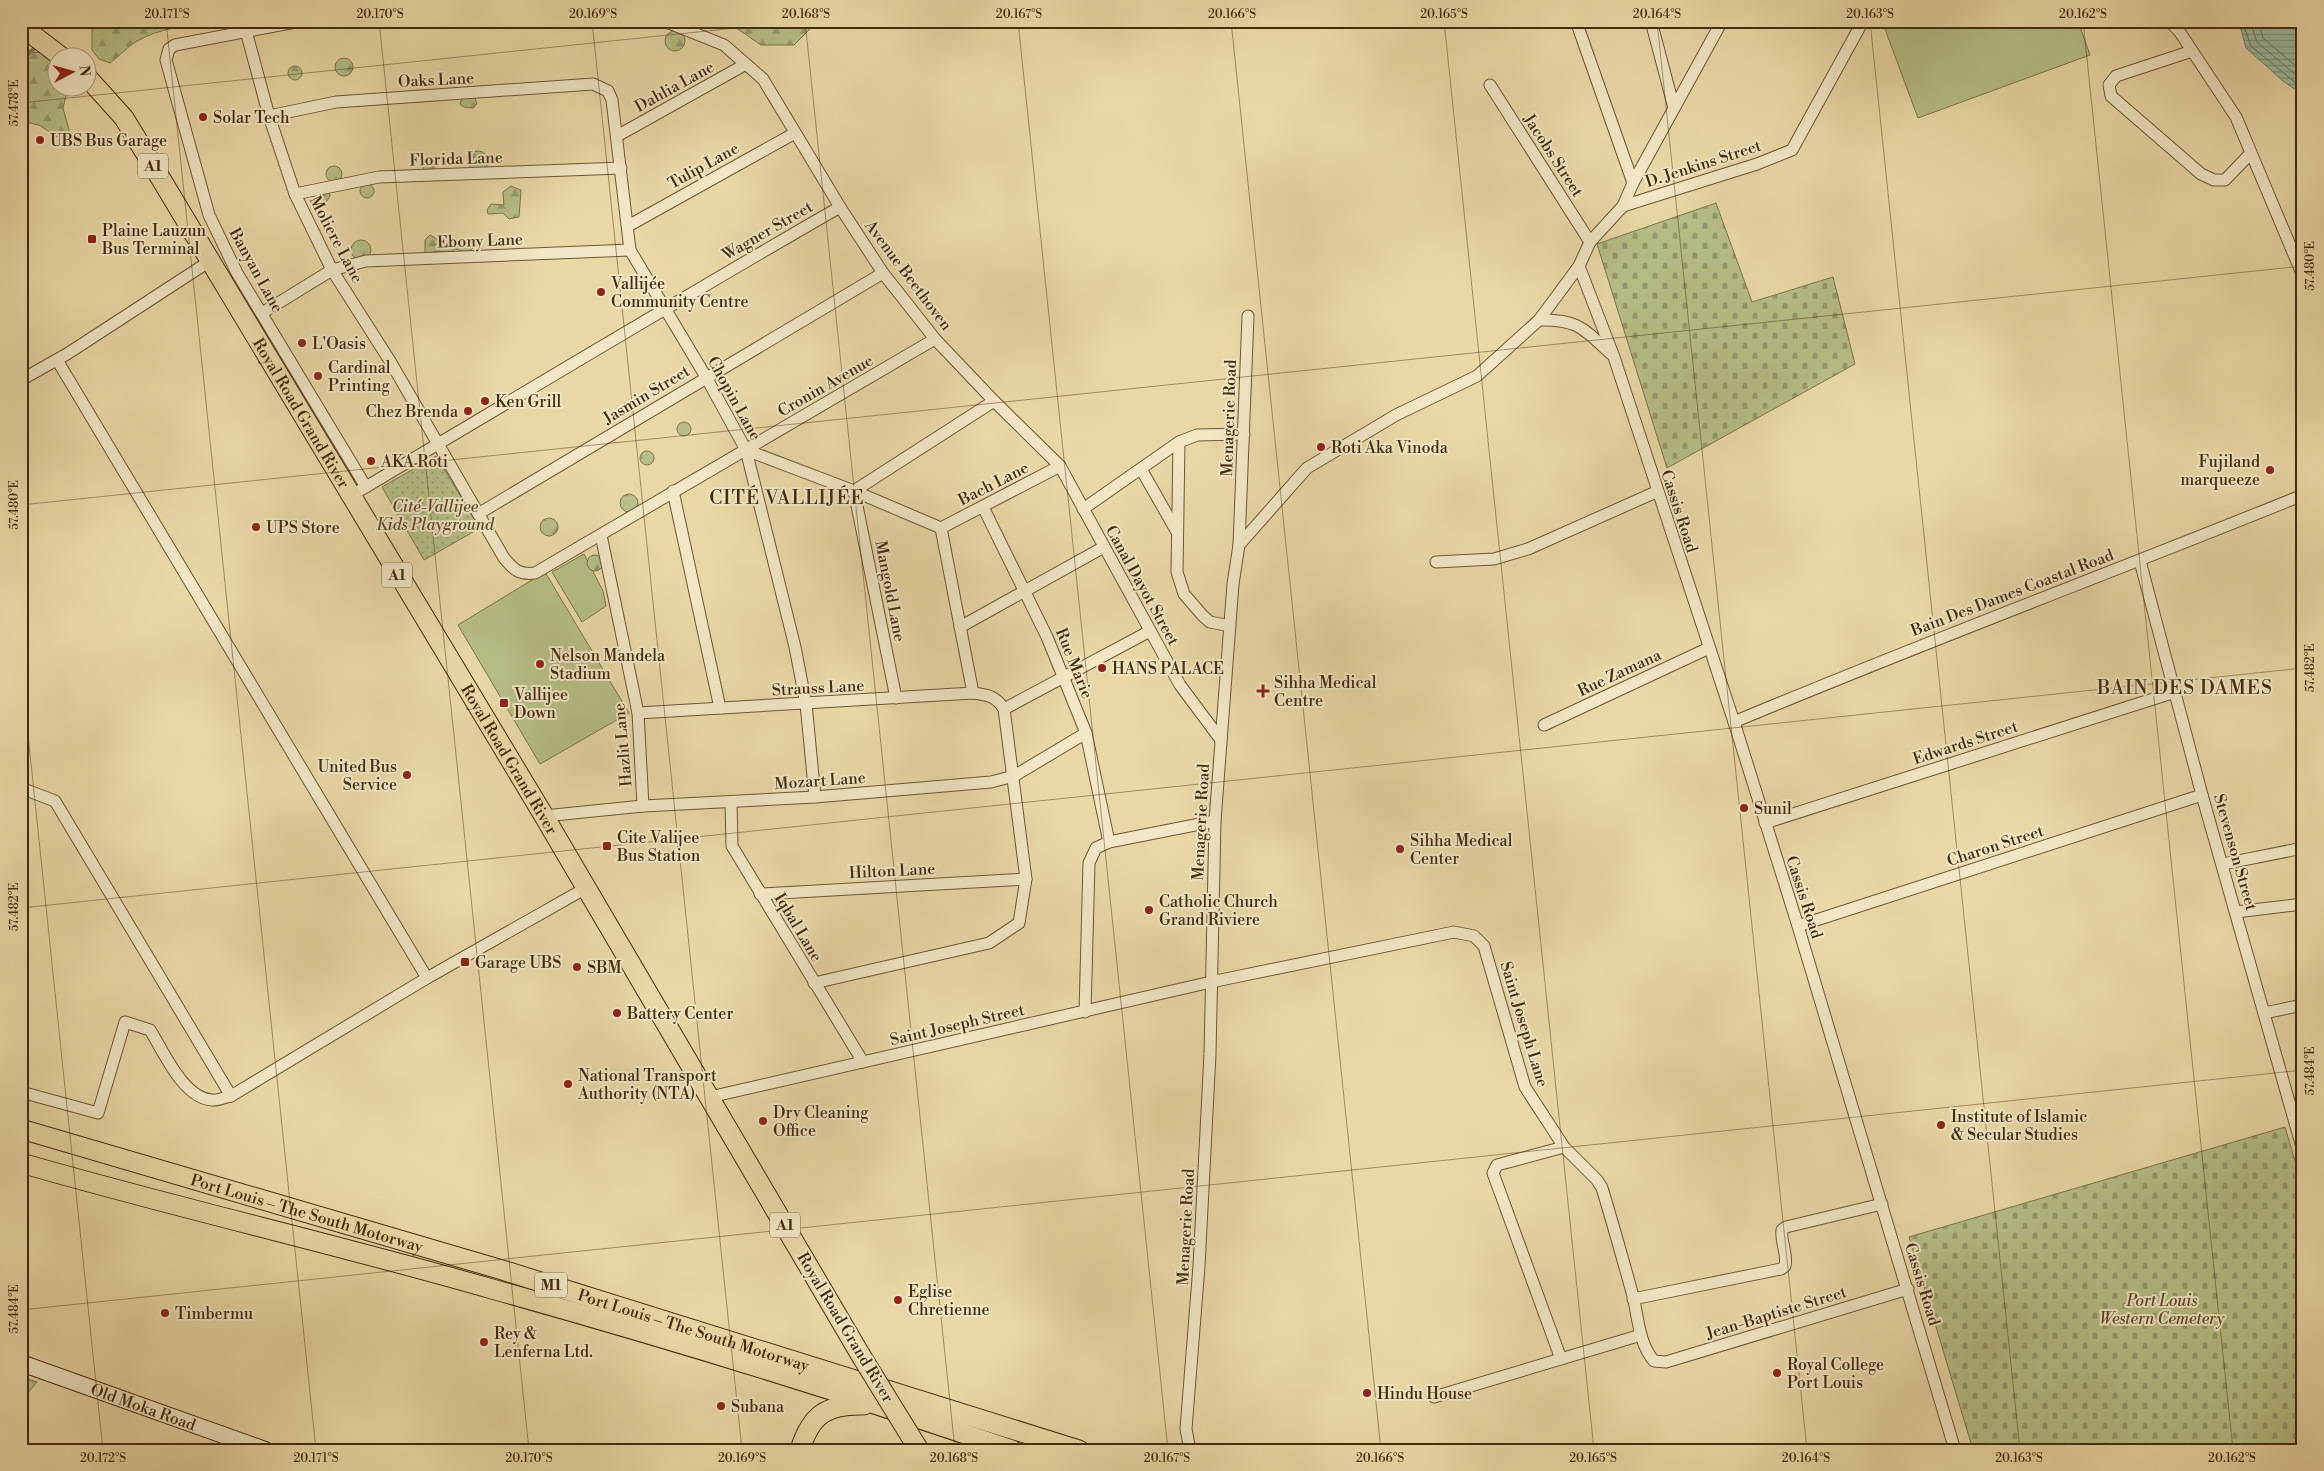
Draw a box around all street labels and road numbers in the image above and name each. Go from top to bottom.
street label: Dahlia Lane [631,57,718,117]
street label: Oaks Lane [397,68,475,92]
street label: Jacobs Street [1518,109,1588,201]
street label: D. Jenkins Street [1643,136,1764,192]
street label: Tulip Lane [665,138,742,194]
street label: Florida Lane [409,147,503,171]
road number: A1 [138,154,168,178]
street label: Moliere Lane [305,193,367,286]
street label: Wagner Street [718,197,817,265]
street label: Avenue Beethoven [860,216,956,335]
street label: Banyan Lane [224,224,288,316]
street label: Ebony Lane [437,230,523,252]
street label: Royal Road Grand River [248,335,354,492]
street label: Cronin Avenue [774,350,877,421]
street label: Chopin Lane [703,353,765,444]
street label: Menagerie Road [1217,359,1241,477]
street label: Jasmin Street [599,361,694,429]
street label: Bach Lane [954,458,1032,511]
street label: Cassis Road [1656,467,1702,555]
street label: Canal Dayot Street [1101,522,1183,649]
street label: Mangold Lane [870,539,910,643]
street label: Bain Des Dames Coastal Road [1907,545,2117,641]
road number: A1 [382,562,412,588]
street label: Rue Marie [1051,625,1097,702]
street label: Rue Zamana [1574,644,1665,701]
street label: Strauss Lane [771,676,865,700]
street label: Royal Road Grand River [456,681,562,838]
street label: Hazlit Lane [609,702,637,787]
street label: Edwards Street [1910,716,2021,769]
street label: Menagerie Road [1188,763,1214,881]
street label: Mozart Lane [774,768,866,794]
street label: Stevenson Street [2209,792,2261,913]
street label: Charon Street [1944,821,2047,871]
street label: Cassis Road [1781,853,1827,941]
street label: Hilton Lane [848,859,936,883]
street label: Iqbal Lane [770,889,827,966]
street label: Saint Joseph Lane [1495,959,1553,1090]
street label: Saint Joseph Street [888,1000,1027,1050]
street label: Menagerie Road [1173,1168,1199,1286]
street label: Port Louis – The South Motorway [188,1170,426,1257]
road number: A1 [770,1212,800,1238]
street label: Cassis Road [1900,1240,1944,1328]
street label: Royal Road Grand River [792,1249,898,1406]
road number: M1 [535,1272,567,1298]
street label: Jean-Baptiste Street [1703,1282,1849,1344]
street label: Port Louis – The South Motorway [575,1285,812,1376]
street label: Old Moka Road [88,1380,198,1436]

